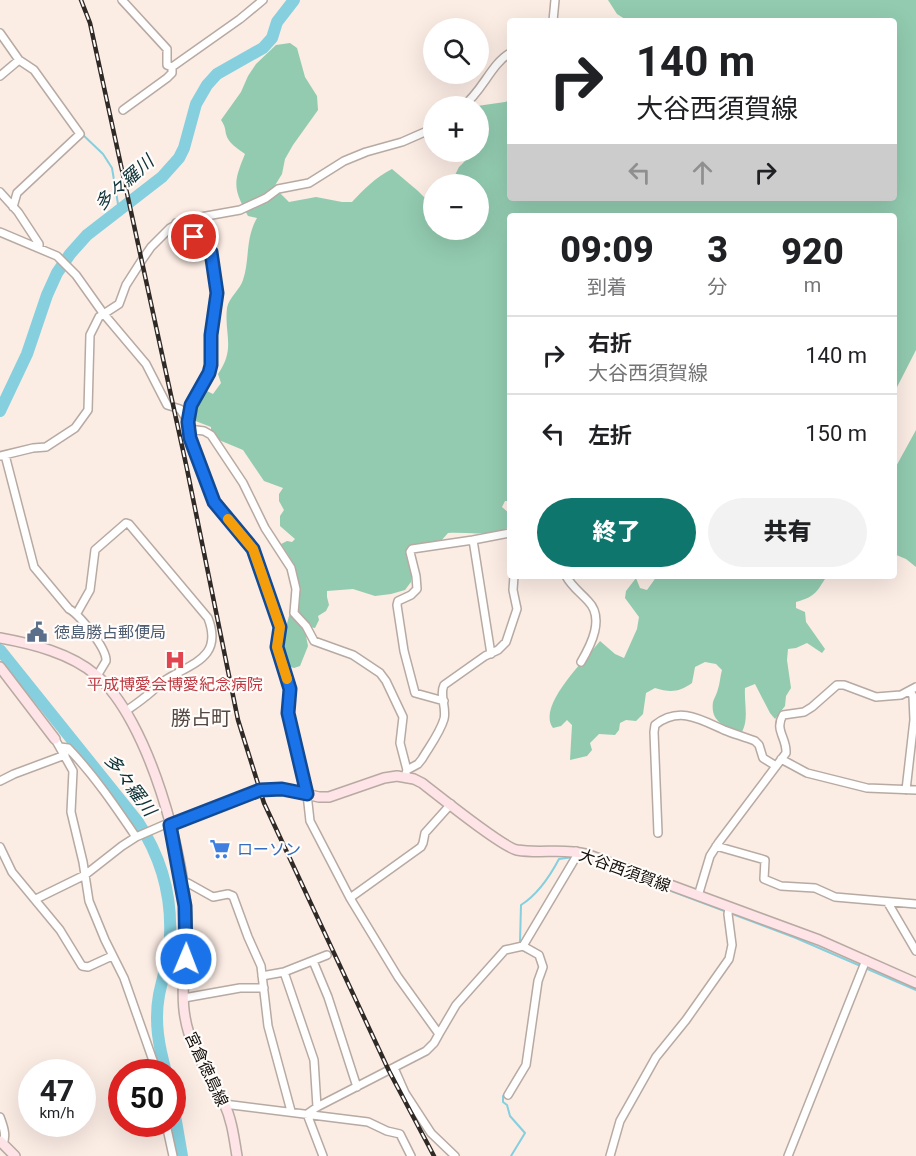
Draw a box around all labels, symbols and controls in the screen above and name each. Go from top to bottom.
map controls [423,18,489,240]
button: search [423,18,489,84]
text: 140 m [636,37,755,86]
icon: right [537,42,615,120]
text: 大谷西須賀線 [636,93,798,125]
button: + [423,96,489,162]
water label: 多々羅川 [90,149,159,215]
icon: left [623,156,656,189]
icon: ahead [686,156,719,189]
icon: right [749,156,782,189]
button: − [423,174,489,240]
pin [168,211,219,262]
icon: arrive [177,220,210,253]
text: 09:09 [560,229,654,271]
text: 3 [707,229,728,271]
text: 920 [781,231,844,273]
text: m [804,273,821,297]
text: 到着 [587,275,627,299]
text: 分 [708,275,728,299]
text: 右折 [588,331,632,356]
icon: right [537,339,570,372]
text: 140 m [805,343,867,368]
text: 大谷西須賀線 [588,361,708,385]
icon: left [537,417,570,450]
text: 150 m [805,421,867,446]
text: 左折 [588,423,632,448]
button: 終了 [537,498,696,567]
button: 共有 [708,498,867,567]
public building icon: 徳島勝占郵便局 [25,620,49,644]
place label: 徳島勝占郵便局 [54,623,166,642]
hospital icon: 平成博愛会博愛紀念病院 [163,648,187,672]
place label: 平成博愛会博愛紀念病院 [87,675,263,694]
district label: 勝占町 [171,706,231,730]
water label: 多々羅川 [100,750,162,821]
supermarket icon: ローソン [208,837,232,861]
place label: ローソン [237,840,301,859]
street label: 大谷西須賀線 [576,845,673,896]
position arrow [154,927,218,991]
street label: 宮倉徳島線 [181,1029,232,1109]
speed limit sign: 50 [108,1059,186,1137]
text: 47 [40,1073,74,1108]
text: km/h [39,1104,75,1122]

